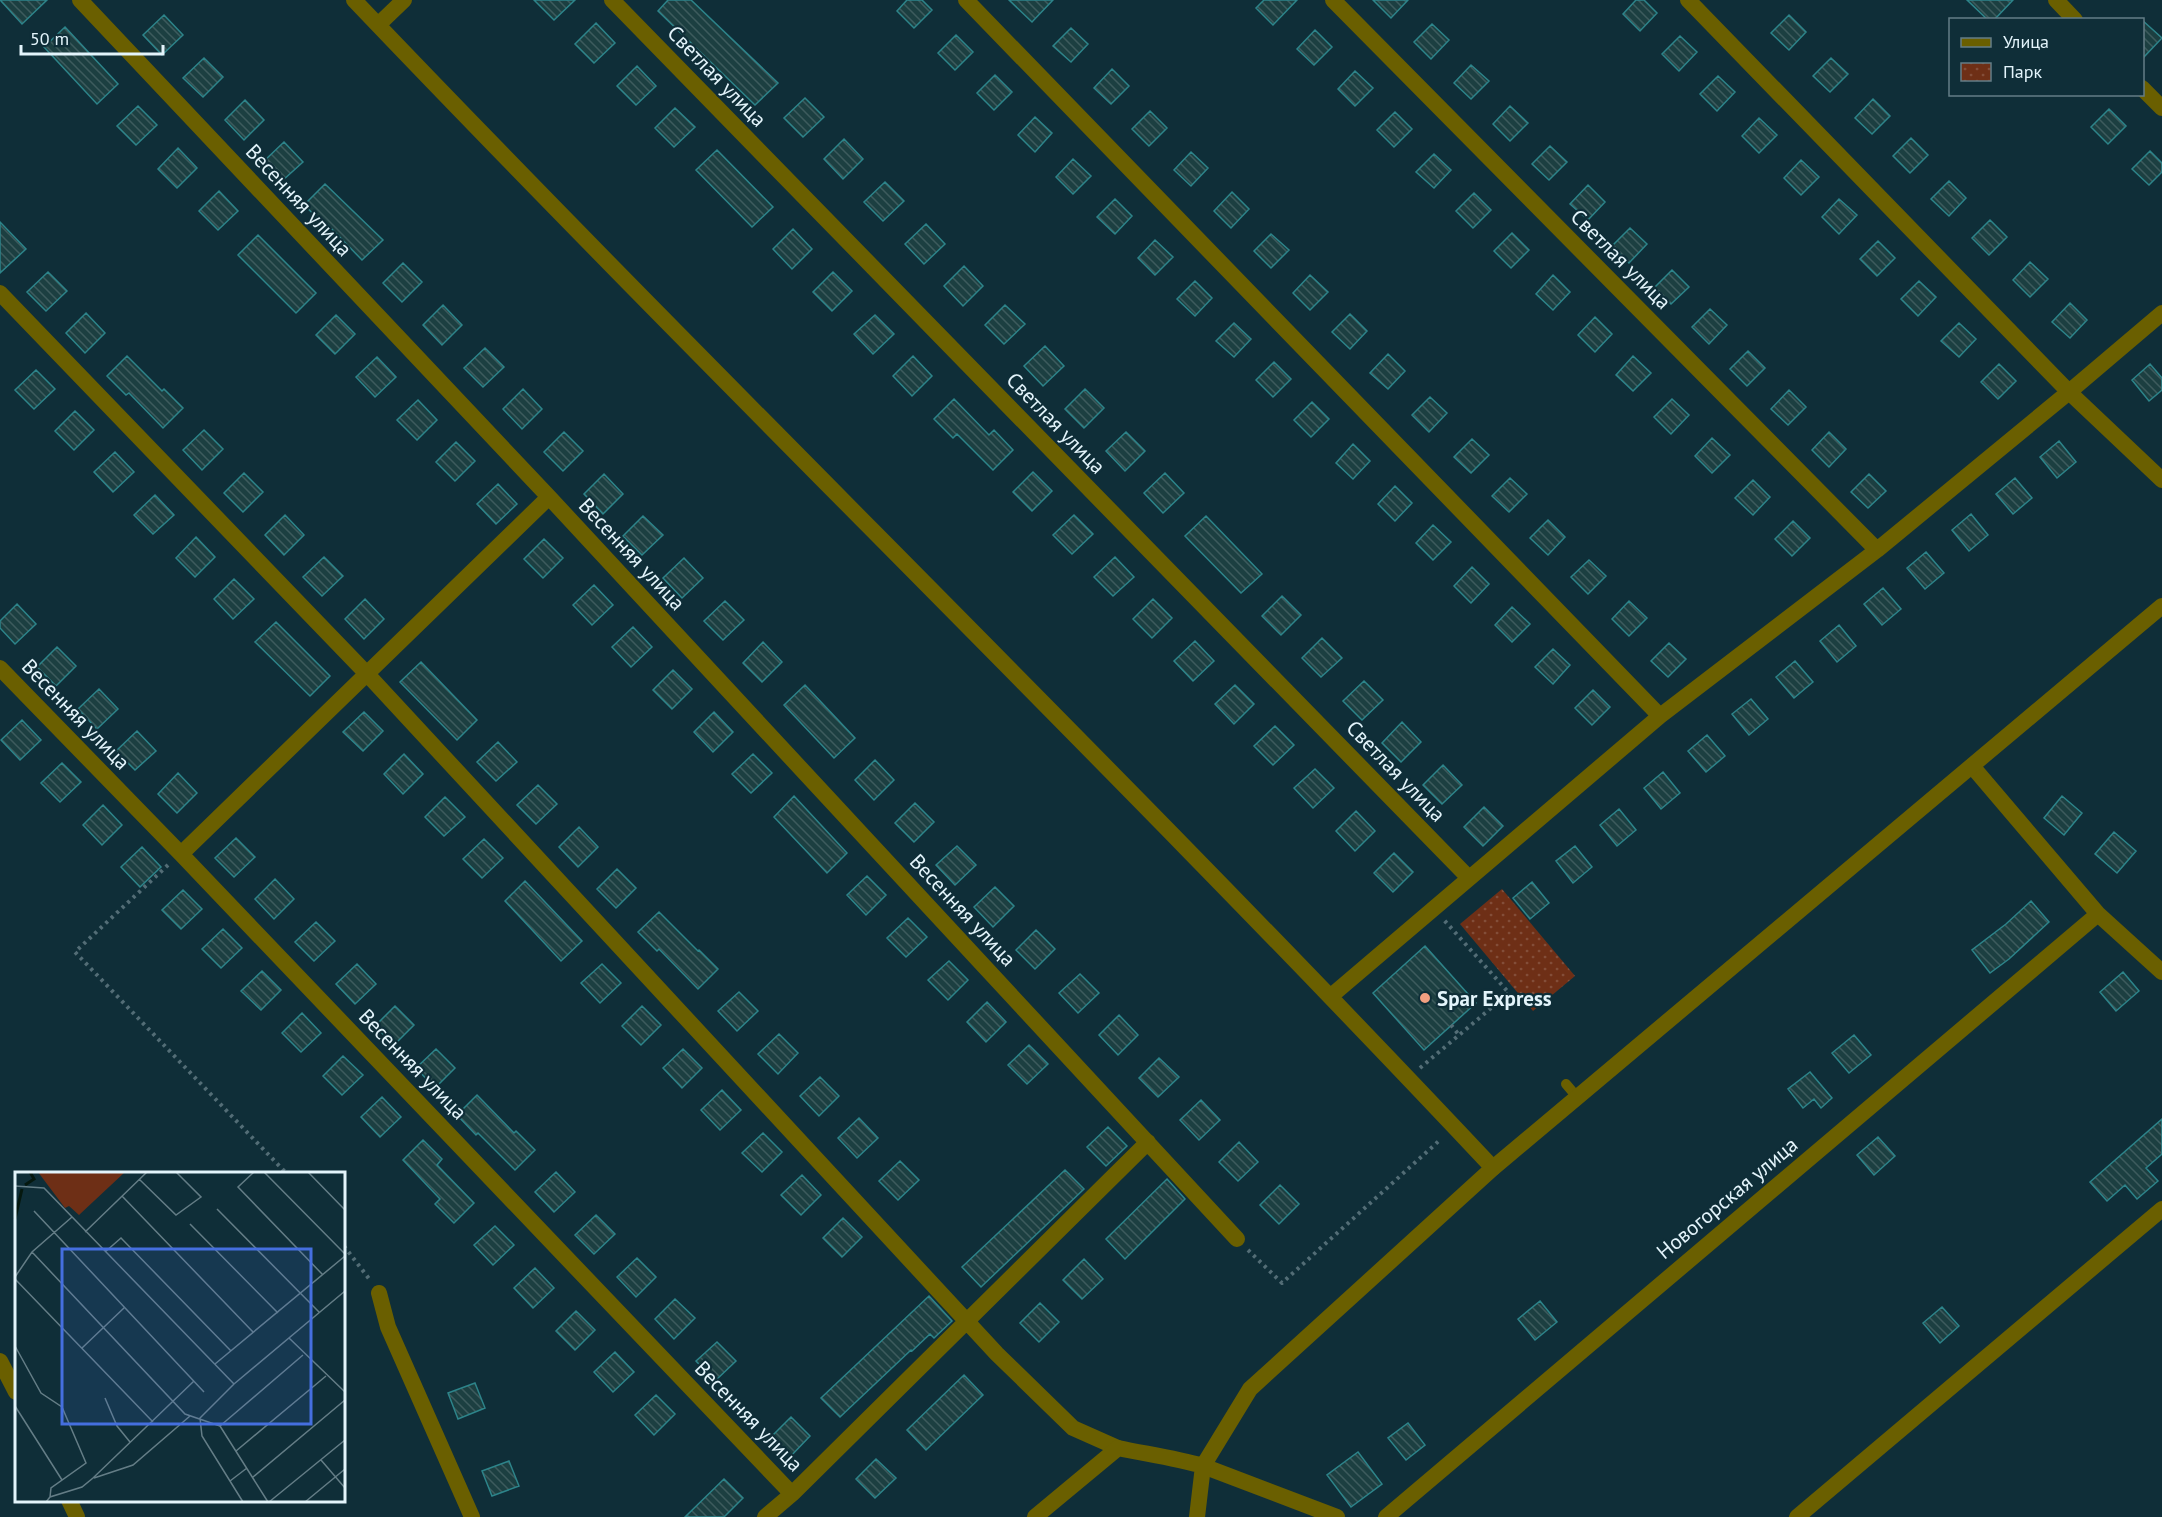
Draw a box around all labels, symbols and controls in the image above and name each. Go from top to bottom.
scale bar [21,18,164,56]
legend [1949,18,2144,96]
street label: Светлая улица [662,19,772,133]
text: 50 m [30,27,69,50]
text: Улица [2003,30,2049,53]
text: Парк [2003,60,2043,83]
street label: Весенняя улица [240,138,358,262]
street label: Светлая улица [1565,203,1677,315]
street label: Светлая улица [1001,366,1111,480]
street label: Весенняя улица [573,492,691,616]
street label: Весенняя улица [16,653,136,775]
street label: Светлая улица [1341,714,1451,828]
street label: Весенняя улица [904,848,1022,972]
place label: Spar Express [1437,985,1552,1012]
marker: Spar Express [1418,991,1432,1005]
street label: Весенняя улица [353,1003,473,1125]
street label: Новогорская улица [1651,1131,1803,1265]
inset map [15,1172,345,1502]
street label: Весенняя улица [689,1355,809,1477]

